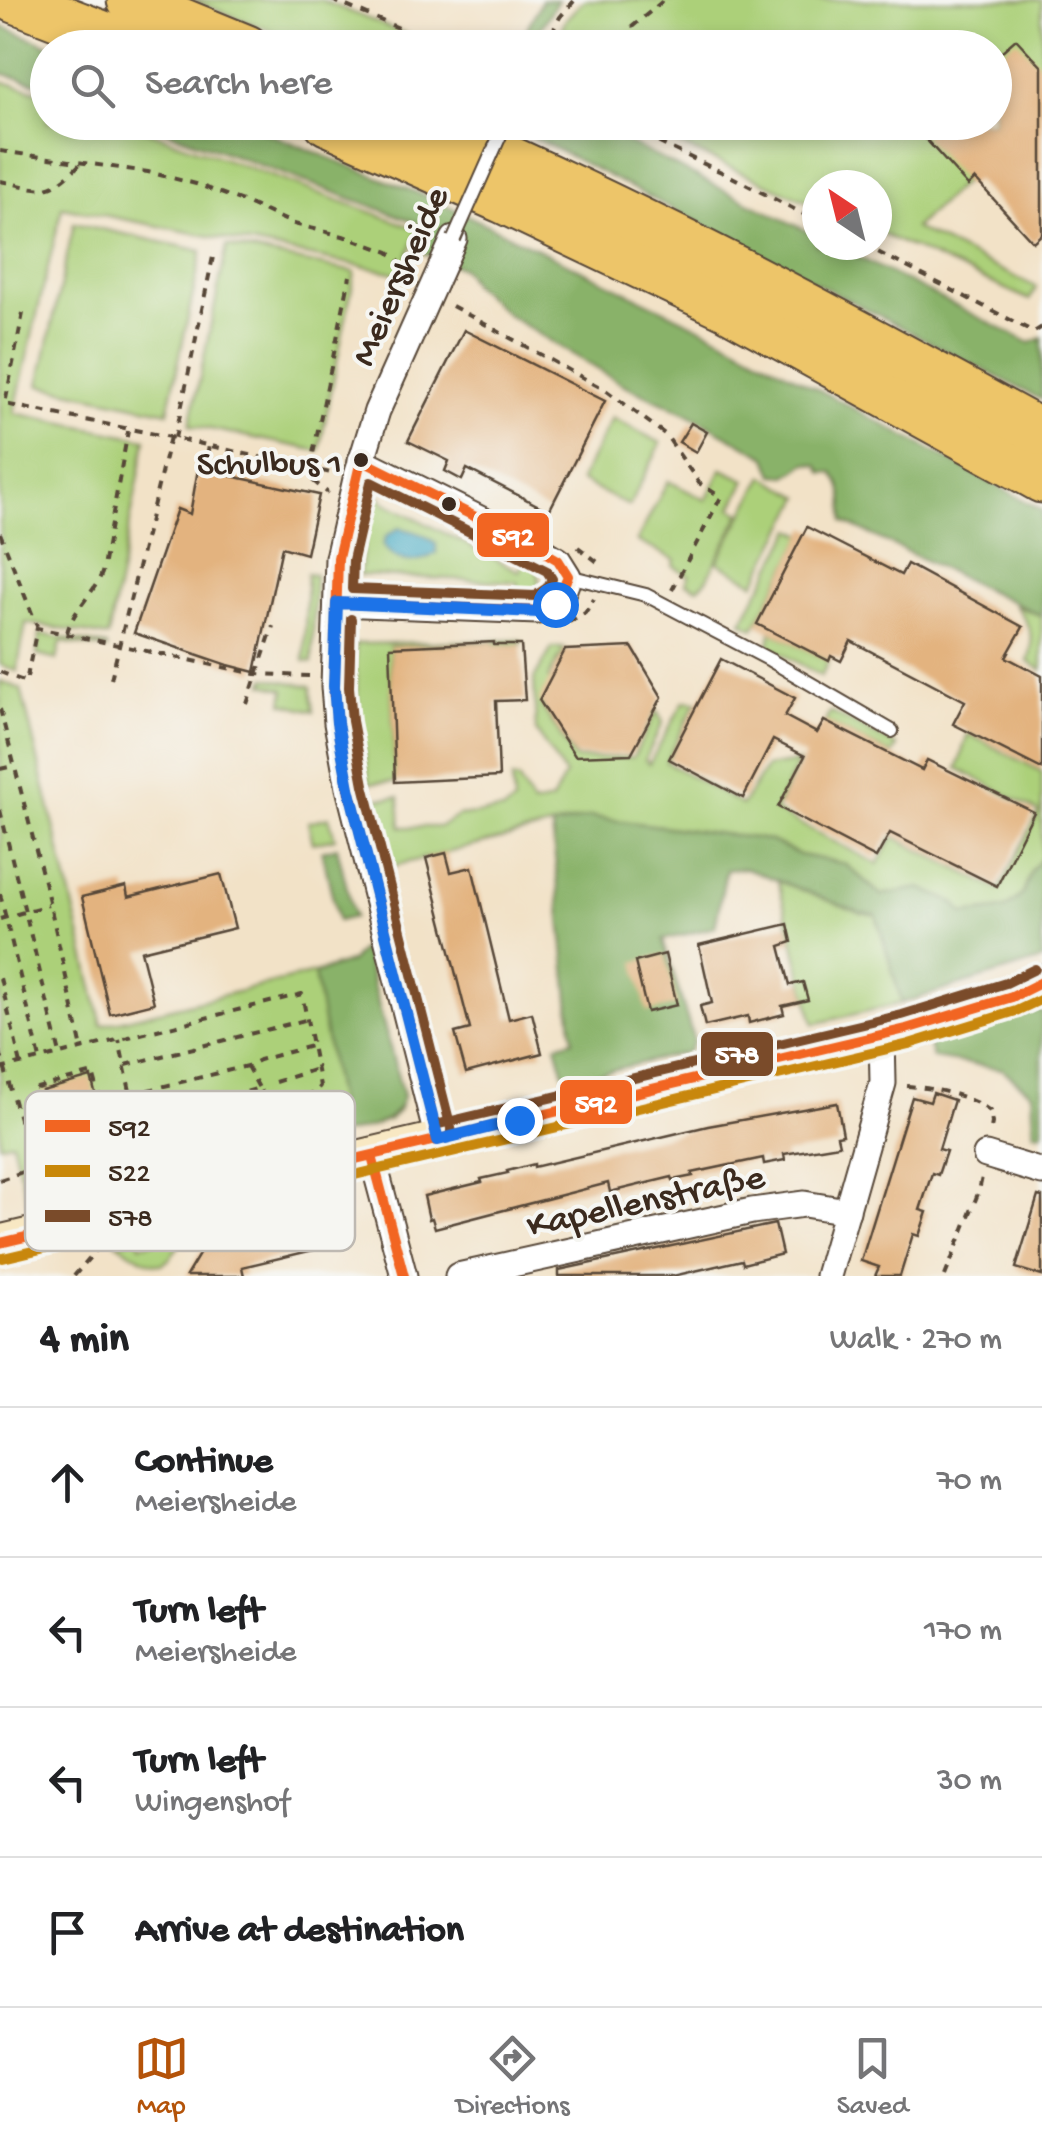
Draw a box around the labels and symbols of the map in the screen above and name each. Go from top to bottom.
north arrow [802,170,892,260]
street label: Meiersheide [343,181,462,374]
place label: Schulbus 1 [197,445,342,488]
marker: Schulbus 1 [351,450,371,470]
unlabelled marker [439,494,459,514]
line badge: 592 [475,511,551,559]
text: 592 [492,523,535,556]
route start [533,582,579,628]
line badge: 578 [699,1030,775,1078]
text: 578 [715,1041,759,1074]
line badge: 592 [558,1078,634,1126]
text: 592 [575,1090,618,1123]
legend [25,1091,355,1251]
route end [497,1098,543,1144]
text: 592 [108,1114,151,1147]
street label: Kapellenstraße [524,1157,769,1250]
text: 522 [108,1159,150,1192]
text: 578 [108,1204,153,1237]

